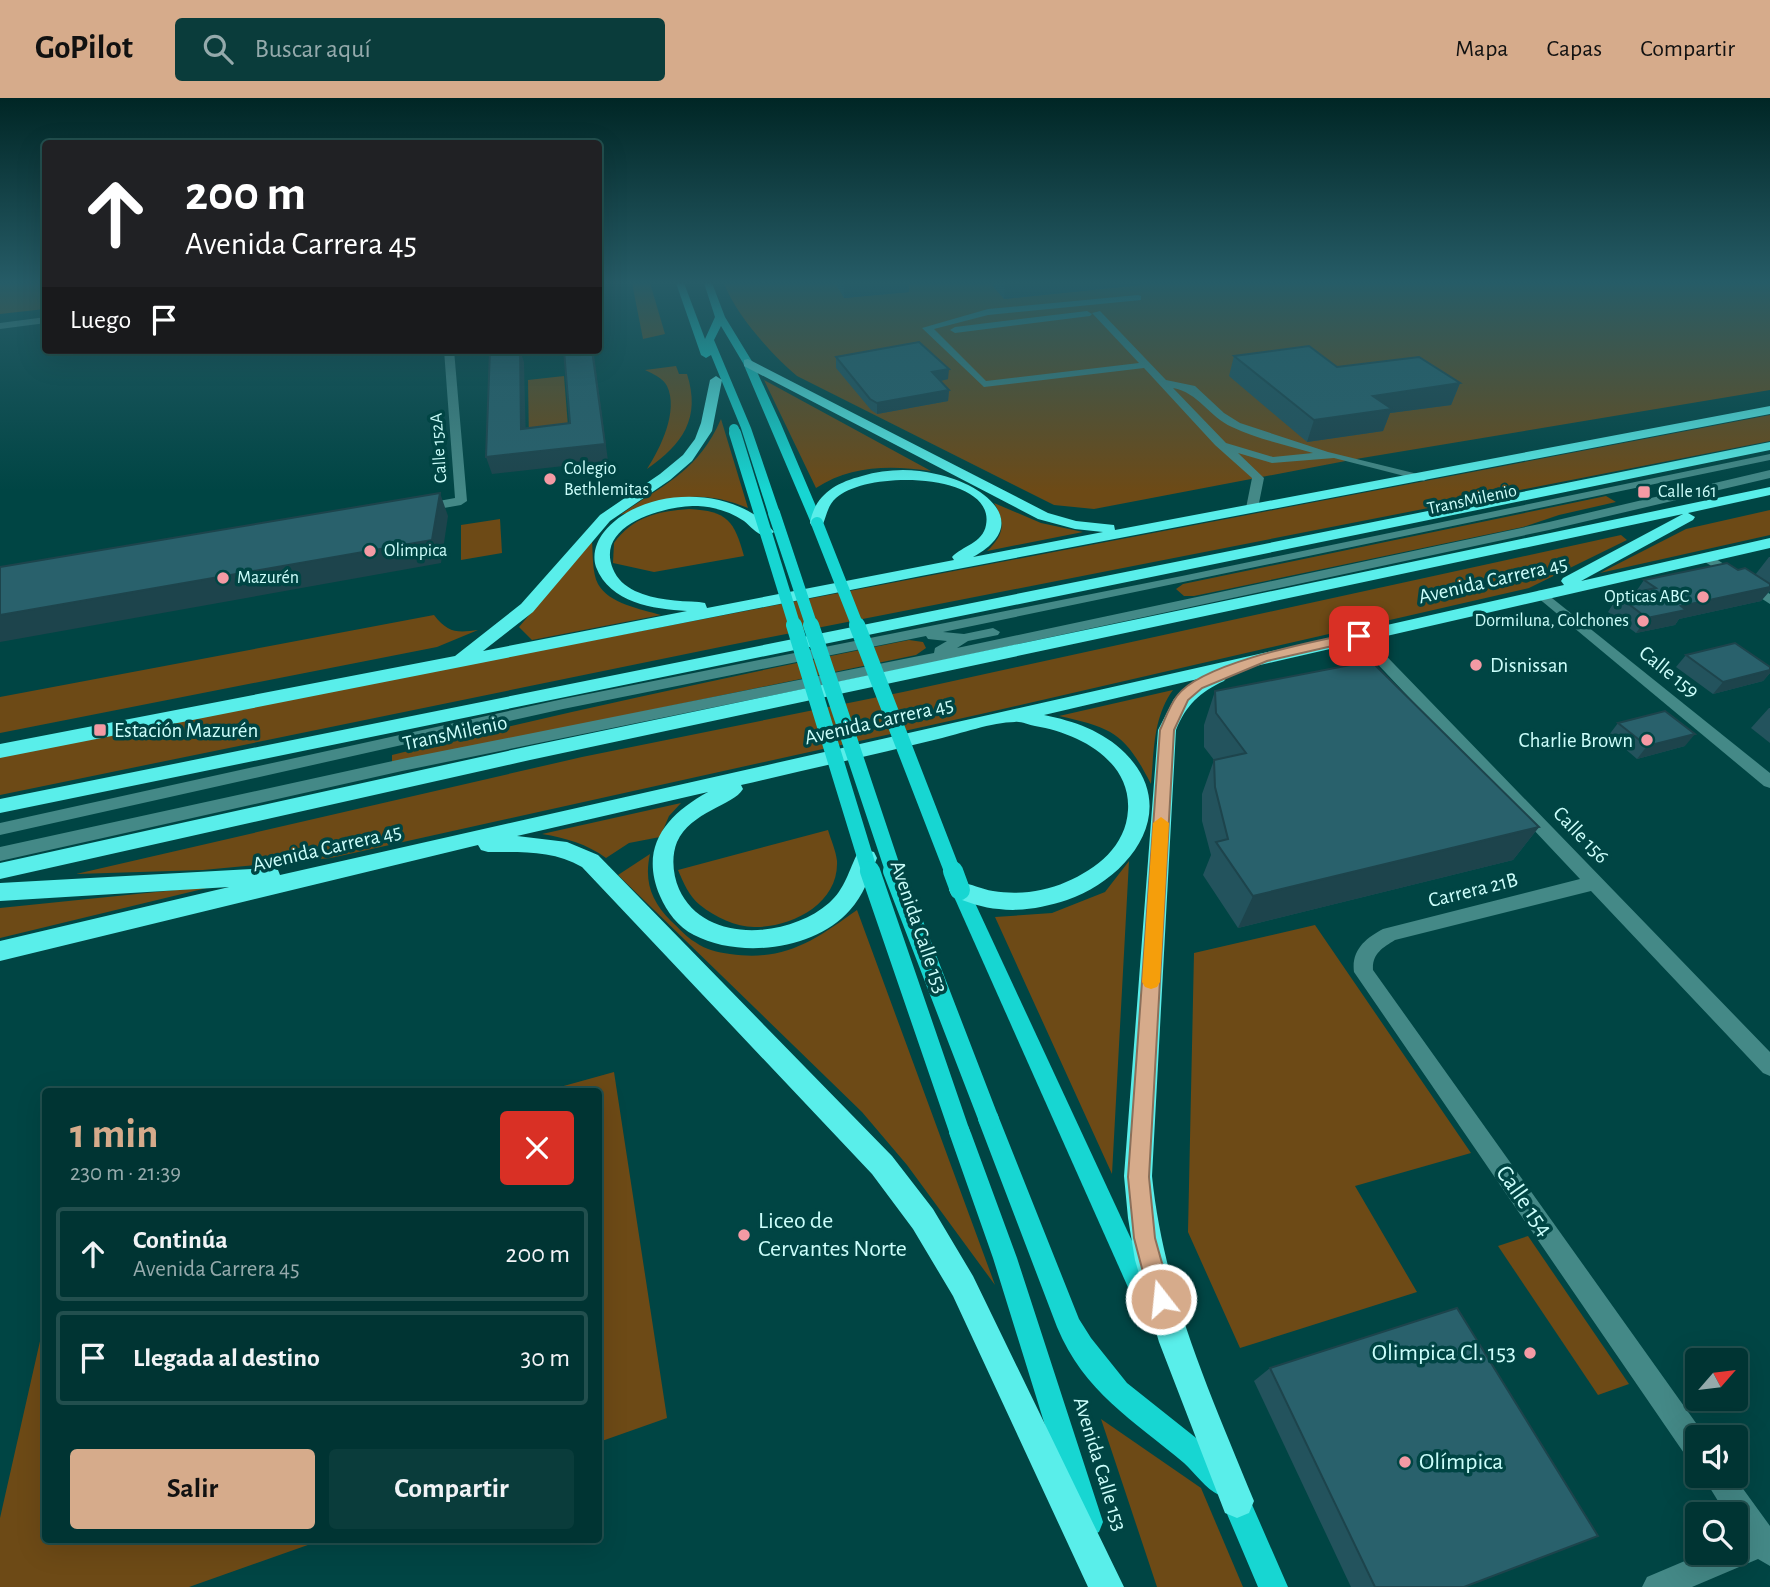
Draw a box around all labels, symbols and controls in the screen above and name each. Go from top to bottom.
search box [175,18,665,81]
icon: search [199,30,237,68]
text: GoPilot [35,32,133,65]
text: Buscar aquí [255,36,371,62]
text: Mapa [1455,37,1508,61]
text: Capas [1546,37,1602,61]
text: Compartir [1640,37,1735,61]
icon: ahead [70,168,161,259]
text: 200 m [185,170,306,219]
text: Avenida Carrera 45 [185,228,417,260]
icon: arrive [145,301,183,339]
text: Luego [70,307,131,333]
street label: Calle 152A [428,412,450,484]
place label: Colegio Bethlemitas [564,460,649,499]
marker: Colegio Bethlemitas [542,471,558,487]
street label: TransMilenio [1426,482,1519,518]
place label: Calle 161 [1658,483,1717,501]
marker: Calle 161 [1636,484,1652,500]
place label: Olimpica [384,542,447,560]
marker: Olimpica [362,543,378,559]
street label: Avenida Carrera 45 [1416,553,1570,607]
place label: Mazurén [237,569,299,587]
marker: Mazurén [215,570,231,586]
place label: Opticas ABC [1604,588,1689,606]
marker: Opticas ABC [1695,589,1711,605]
pin [1329,606,1389,666]
place label: Dormiluna, Colchones [1475,612,1629,630]
marker: Dormiluna, Colchones [1635,613,1651,629]
icon: arrive [1340,617,1378,655]
street label: Calle 159 [1635,642,1703,702]
place label: Disnissan [1490,655,1568,676]
marker: Disnissan [1468,657,1484,673]
street label: Avenida Carrera 45 [802,694,956,748]
street label: TransMilenio [401,712,509,754]
place label: Estación Mazurén [114,720,258,741]
marker: Estación Mazurén [92,722,108,738]
place label: Charlie Brown [1519,730,1633,751]
marker: Charlie Brown [1639,732,1655,748]
street label: Calle 156 [1549,803,1613,867]
street label: Avenida Carrera 45 [250,821,404,875]
street label: Avenida Calle 153 [886,858,952,996]
street label: Carrera 21B [1426,869,1520,911]
button: close [500,1111,574,1185]
text: 1 min [70,1113,159,1155]
street label: Calle 154 [1491,1161,1557,1241]
text: 230 m · 21:39 [70,1162,181,1185]
place label: Liceo de Cervantes Norte [758,1209,907,1261]
text: Continúa [133,1227,228,1253]
marker: Liceo de Cervantes Norte [736,1227,752,1243]
icon: ahead [74,1235,112,1273]
text: 200 m [506,1241,570,1267]
text: Avenida Carrera 45 [133,1258,300,1281]
position arrow [1124,1262,1198,1336]
icon: arrive [74,1339,112,1377]
place label: Olimpica Cl. 153 [1372,1341,1516,1365]
text: Llegada al destino [133,1345,320,1371]
text: 30 m [520,1345,570,1371]
marker: Olimpica Cl. 153 [1522,1345,1538,1361]
north arrow [1685,1348,1748,1410]
map controls [1685,1348,1748,1565]
street label: Avenida Calle 153 [1070,1395,1130,1533]
button: sound [1685,1425,1748,1488]
button: Salir [70,1449,315,1529]
button: Compartir [329,1449,574,1529]
place label: Olímpica [1419,1450,1503,1474]
marker: Olímpica [1397,1454,1413,1470]
button: search [1685,1502,1748,1565]

